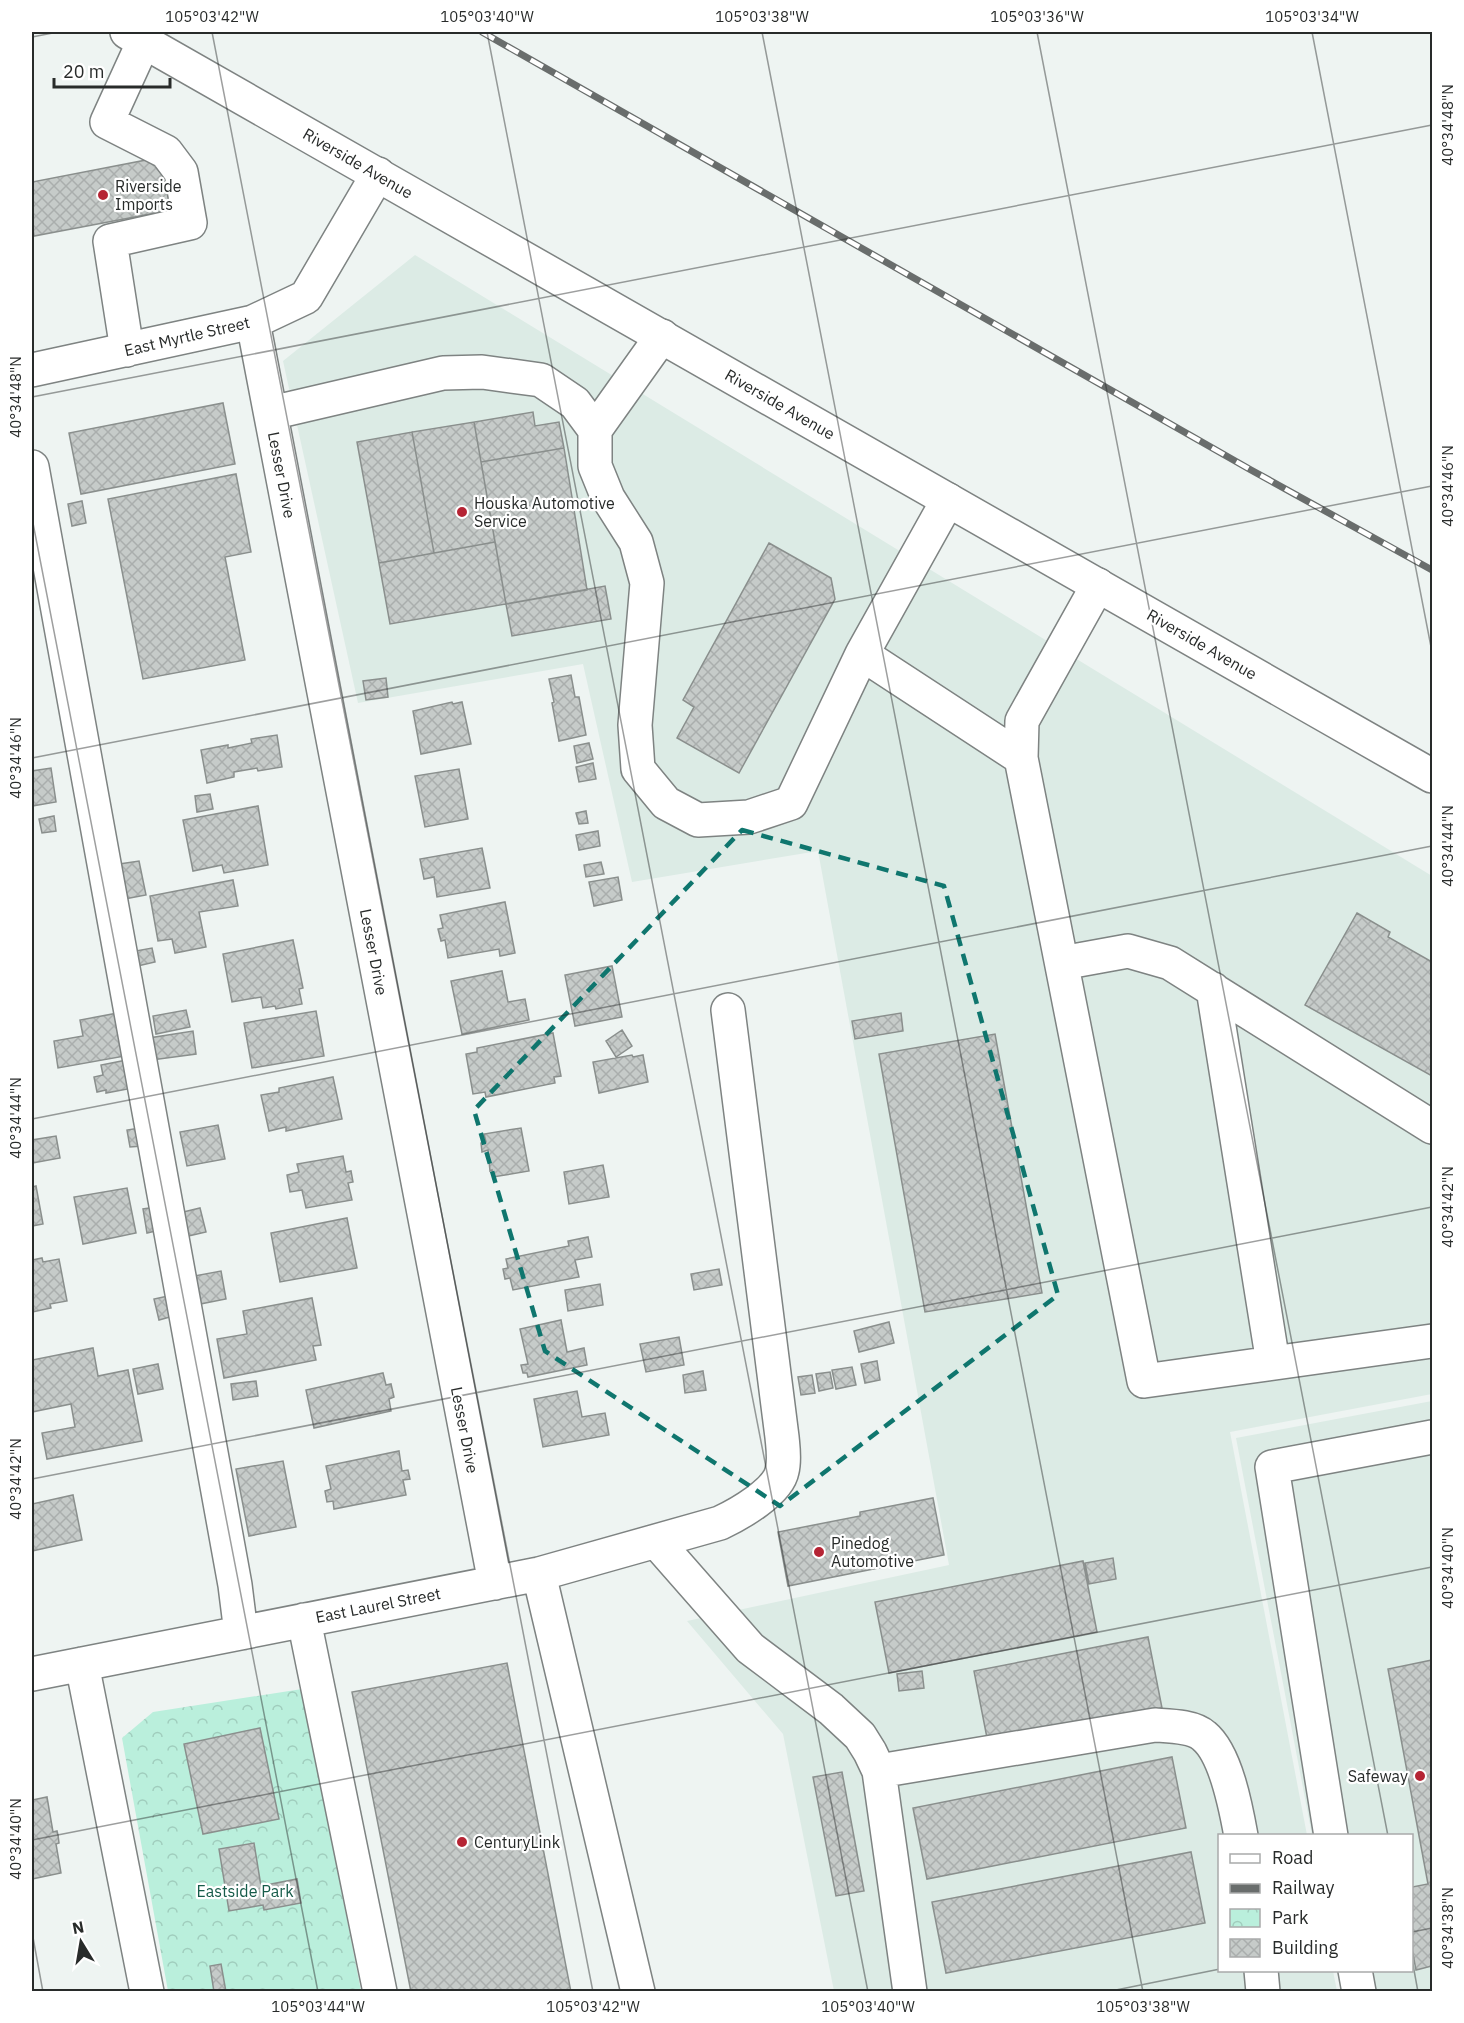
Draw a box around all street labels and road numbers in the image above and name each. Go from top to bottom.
street label: Riverside Avenue [299,123,417,203]
street label: East Myrtle Street [122,312,252,360]
street label: Riverside Avenue [721,364,839,444]
street label: Lesser Drive [264,430,300,520]
street label: Riverside Avenue [1143,604,1261,684]
street label: Lesser Drive [356,907,392,997]
street label: Lesser Drive [447,1385,483,1475]
street label: East Laurel Street [314,1583,442,1627]

